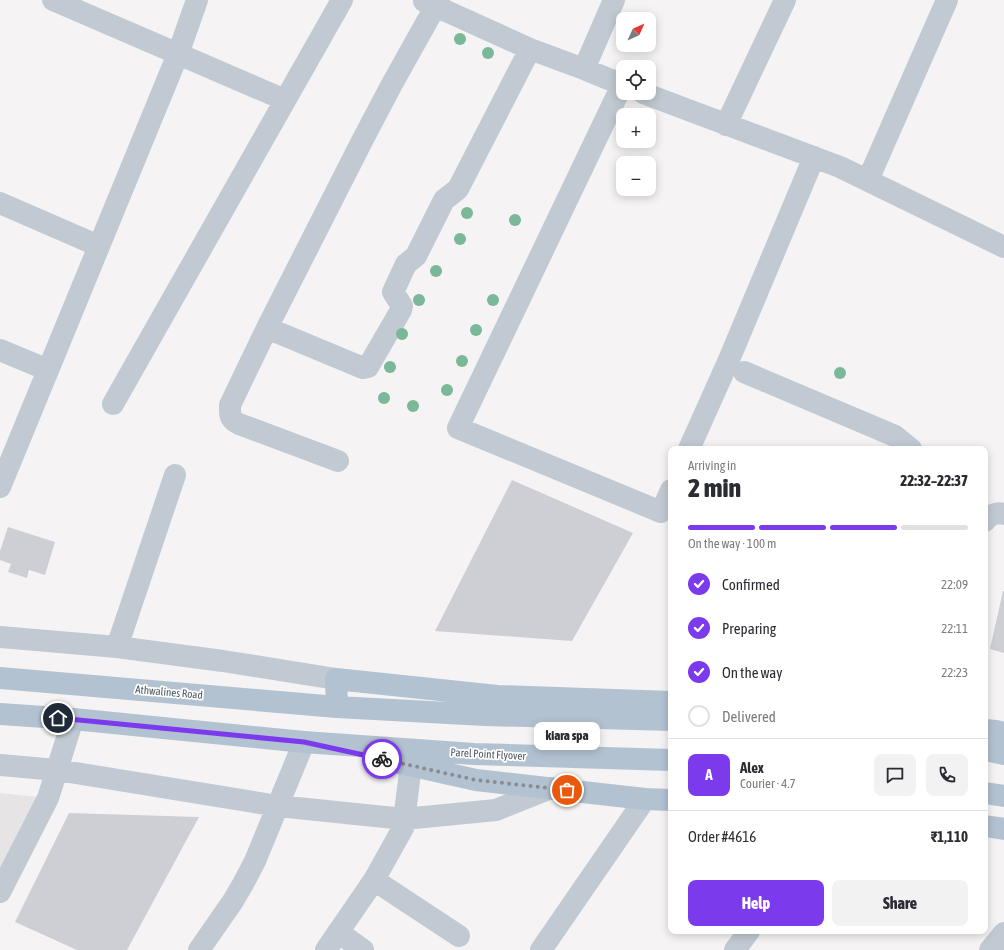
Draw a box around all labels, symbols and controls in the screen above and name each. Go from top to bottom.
north arrow [616,12,656,52]
map controls [616,12,656,196]
button: locate [616,60,656,100]
button: + [616,108,656,148]
button: − [616,156,656,196]
text: Arriving in [688,458,736,473]
text: 22:32–22:37 [900,472,968,489]
text: 2 min [688,473,741,503]
text: On the way · 100 m [688,536,776,551]
icon: check [688,573,710,595]
text: Confirmed [722,576,780,593]
text: 22:09 [941,577,968,592]
icon: check [688,617,710,639]
text: Preparing [722,620,776,637]
text: 22:11 [941,621,968,636]
icon: check [688,661,710,683]
text: On the way [722,664,783,681]
text: 22:23 [941,665,968,680]
street label: Athwalines Road [135,683,203,701]
pin [41,701,75,735]
icon: home [47,707,69,729]
text: Delivered [722,708,776,725]
callout: kiara spa [534,722,600,750]
text: kiara spa [546,728,588,743]
courier [362,739,402,779]
street label: Parel Point Flyover [450,746,527,762]
icon: bike [371,748,393,770]
button: chat [874,754,916,796]
button: phone [926,754,968,796]
text: Alex [740,759,764,776]
text: A [705,766,713,783]
pin [550,773,584,807]
text: Courier · 4.7 [740,776,796,791]
icon: bag [556,779,578,801]
text: Order #4616 [688,828,756,845]
text: ₹1,110 [931,828,968,845]
button: Help [688,880,824,926]
button: Share [832,880,968,926]

